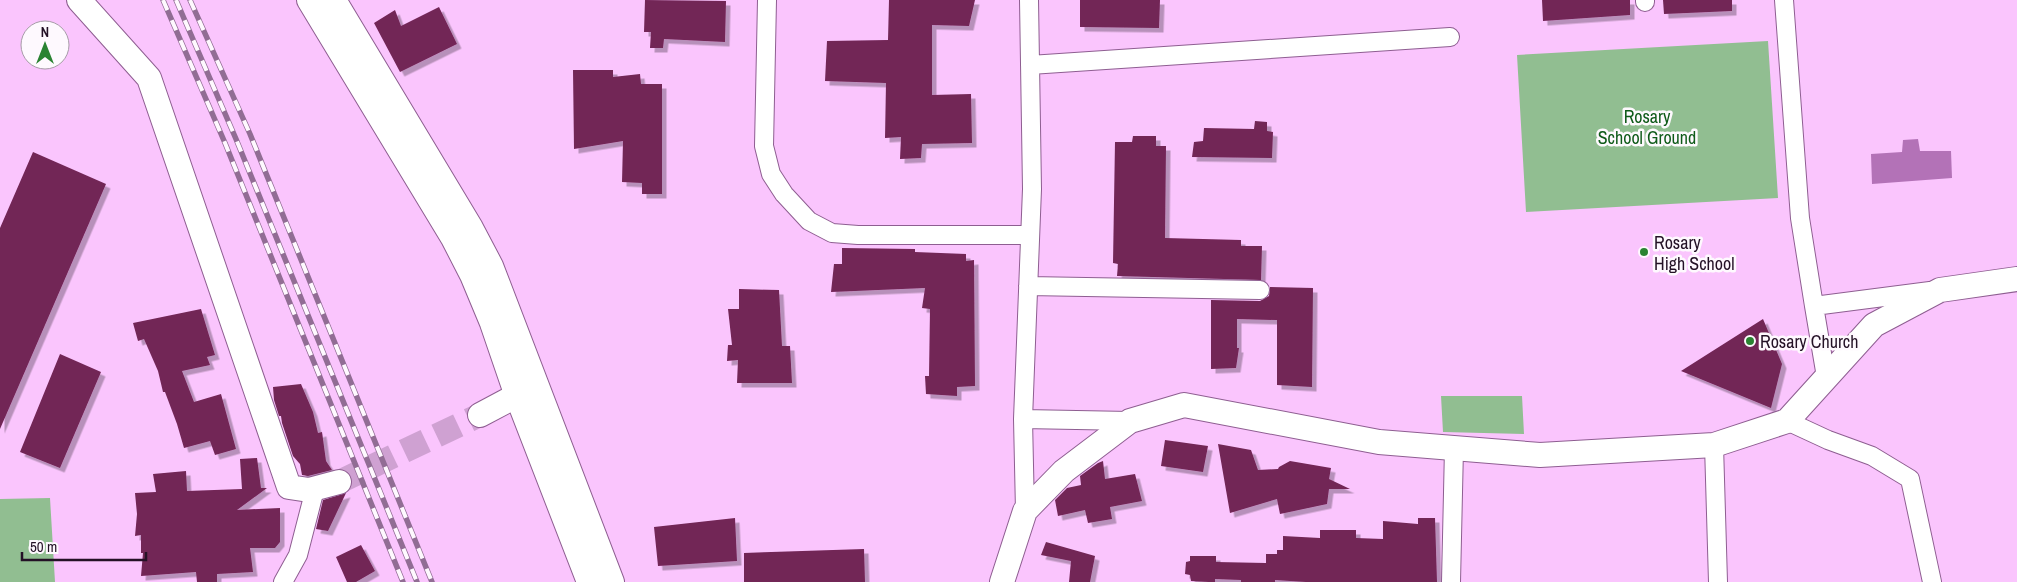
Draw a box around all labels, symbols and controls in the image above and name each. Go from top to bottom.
north arrow [20,20,70,70]
text: N [41,23,49,41]
park label: Rosary School Ground [1598,104,1696,150]
place label: Rosary High School [1654,230,1734,276]
marker: Rosary High School [1638,246,1650,258]
place label: Rosary Church [1760,329,1858,354]
marker: Rosary Church [1744,335,1756,347]
scale bar [22,530,146,562]
text: 50 m [30,536,57,557]

